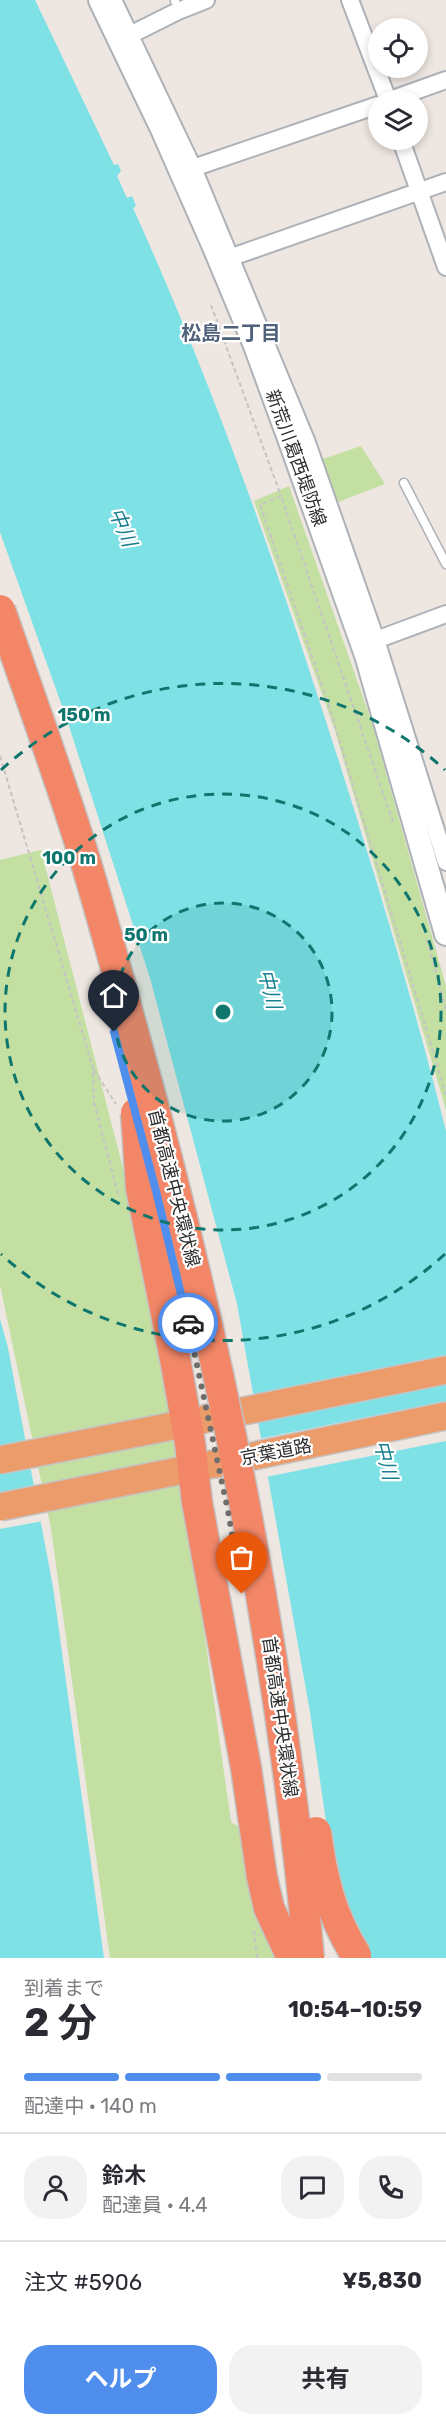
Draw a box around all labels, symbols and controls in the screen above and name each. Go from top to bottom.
map controls [368,18,428,150]
button: locate [368,18,428,78]
button: layers [368,90,428,150]
district label: 松島二丁目 [181,321,281,345]
street label: 新荒川葛西堤防線 [261,387,331,529]
water label: 中川 [104,504,143,552]
text: 150 m [57,704,111,726]
text: 100 m [42,847,96,869]
text: 50 m [124,924,168,946]
water label: 中川 [254,967,287,1013]
pin [88,970,139,1032]
icon: home [97,979,130,1012]
centre of rings [213,1002,233,1022]
street label: 首都高速中央環状線 [144,1107,204,1269]
courier [158,1293,218,1353]
icon: car [172,1307,205,1340]
street label: 京葉道路 [239,1434,313,1470]
water label: 中川 [370,1438,403,1484]
pin [216,1532,267,1594]
icon: bag [225,1541,258,1574]
street label: 首都高速中央環状線 [258,1635,302,1799]
text: 到着まで [24,1976,104,2000]
text: 10:54–10:59 [288,1996,422,2023]
text: 2 分 [24,2000,97,2046]
text: 配達中 · 140 m [24,2094,157,2118]
button: person [24,2156,87,2219]
button: chat [281,2156,344,2219]
button: phone [359,2156,422,2219]
text: 鈴木 [102,2162,146,2189]
text: 配達員 · 4.4 [102,2193,208,2217]
text: ¥5,830 [342,2267,422,2294]
text: 注文 #5906 [24,2269,142,2296]
button: ヘルプ [24,2345,217,2414]
button: 共有 [229,2345,422,2414]

